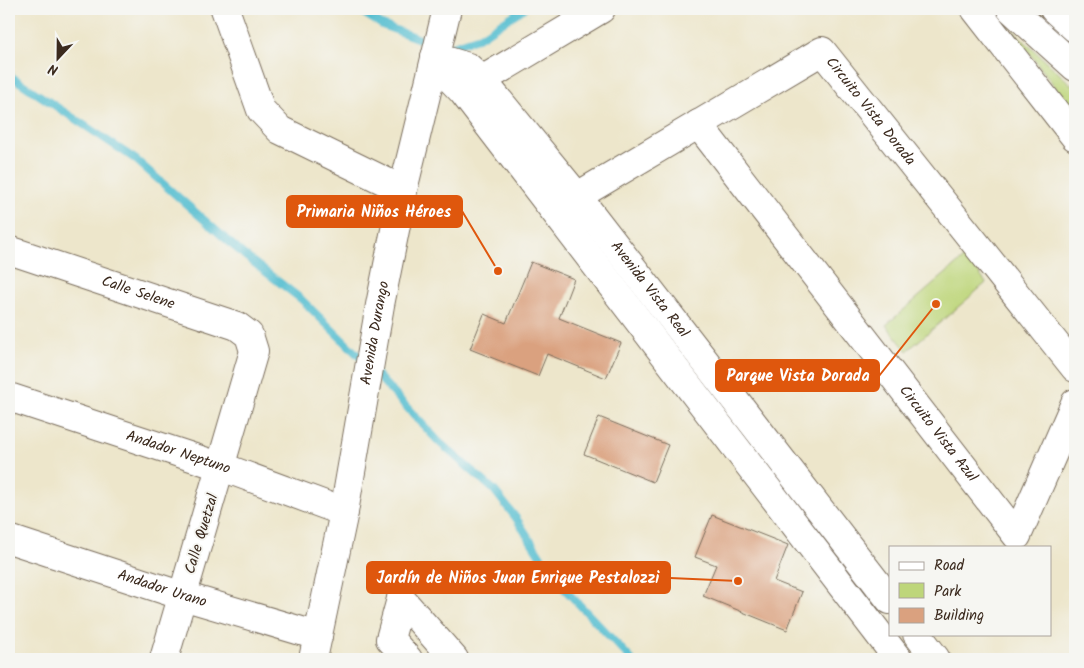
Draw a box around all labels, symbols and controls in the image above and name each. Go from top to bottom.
north arrow [32,32,82,82]
street label: Circuito Vista Dorada [819,52,921,171]
text: N [45,57,62,81]
callout: Primaria Niños Héroes [287,196,462,227]
text: Primaria Niños Héroes [297,200,452,225]
street label: Avenida Vista Real [604,236,695,344]
street label: Calle Selene [98,270,178,317]
street label: Avenida Durango [354,279,397,387]
callout: Parque Vista Dorada [716,360,879,391]
text: Parque Vista Dorada [726,364,870,389]
street label: Circuito Vista Azul [893,380,984,488]
street label: Andador Neptuno [123,424,234,481]
street label: Calle Quetzal [178,491,226,577]
legend [889,546,1052,636]
text: Road [934,554,965,578]
callout: Jardín de Niños Juan Enrique Pestalozzi [367,562,670,593]
street label: Andador Urano [114,563,210,614]
text: Jardín de Niños Juan Enrique Pestalozzi [376,566,660,591]
text: Park [934,580,962,604]
text: Building [934,604,984,628]

